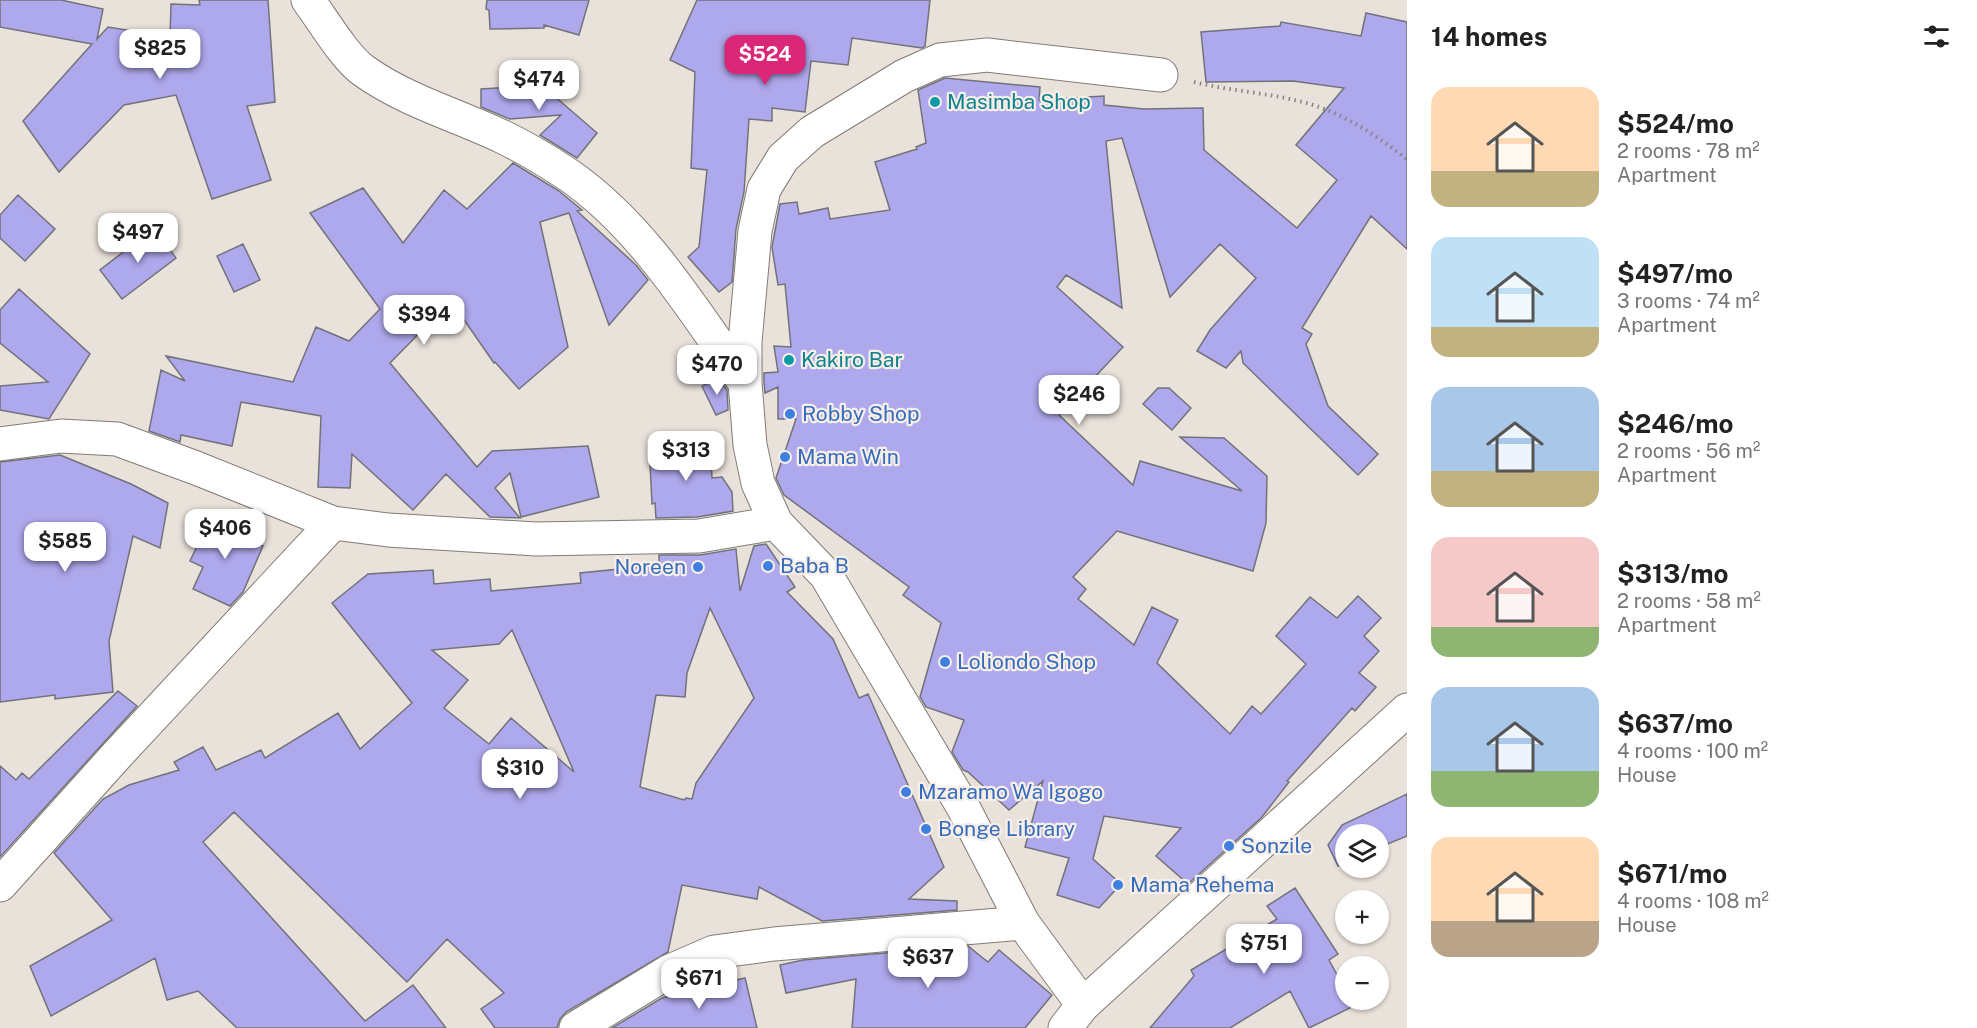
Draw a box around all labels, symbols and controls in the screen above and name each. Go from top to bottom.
icon: filters [1920,20,1953,53]
text: 14 homes [1431,21,1547,52]
pin: $825 [124,29,196,80]
pin: $524 [729,35,801,86]
text: $825 [133,36,187,60]
text: $524 [739,42,791,66]
pin: $474 [503,60,575,111]
text: $474 [513,67,565,91]
place label: Masimba Shop [947,89,1091,114]
marker: Masimba Shop [928,95,942,109]
text: $524/mo [1617,108,1734,139]
icon: home [1479,111,1551,183]
text: 2 rooms · 78 m² [1617,139,1760,163]
text: Apartment [1617,163,1717,187]
pin: $497 [102,213,174,264]
text: $497 [112,220,164,244]
text: $497/mo [1617,258,1733,289]
icon: home [1479,261,1551,333]
text: 3 rooms · 74 m² [1617,289,1760,313]
pin: $394 [388,295,460,346]
text: $394 [397,302,451,326]
text: Apartment [1617,313,1717,337]
pin: $470 [681,345,753,396]
place label: Kakiro Bar [801,347,903,372]
text: $470 [691,352,743,376]
marker: Kakiro Bar [782,353,796,367]
pin: $246 [1043,375,1115,426]
text: $246 [1053,382,1105,406]
place label: Robby Shop [802,401,919,426]
marker: Robby Shop [783,407,797,421]
text: $246/mo [1617,408,1734,439]
icon: home [1479,411,1551,483]
pin: $313 [650,431,722,482]
text: $313 [662,438,710,462]
text: 2 rooms · 56 m² [1617,439,1760,463]
place label: Mama Win [797,444,899,469]
marker: Mama Win [778,450,792,464]
text: Apartment [1617,463,1717,487]
pin: $406 [189,509,261,560]
text: $406 [199,516,251,540]
pin: $585 [29,522,101,573]
text: $585 [38,529,92,553]
place label: Baba B [780,553,849,578]
place label: Noreen [614,554,686,579]
text: $313/mo [1617,558,1729,589]
marker: Baba B [761,559,775,573]
marker: Noreen [691,560,705,574]
icon: home [1479,561,1551,633]
text: 2 rooms · 58 m² [1617,589,1761,613]
text: Apartment [1617,613,1717,637]
place label: Loliondo Shop [957,649,1096,674]
marker: Loliondo Shop [938,655,952,669]
text: $637/mo [1617,708,1733,739]
icon: home [1479,711,1551,783]
text: 4 rooms · 100 m² [1617,739,1768,763]
pin: $310 [484,749,556,800]
text: $310 [496,756,544,780]
text: House [1617,763,1677,787]
place label: Mzaramo Wa Igogo [918,779,1103,804]
marker: Mzaramo Wa Igogo [899,785,913,799]
place label: Bonge Library [938,816,1075,841]
marker: Bonge Library [919,822,933,836]
map controls [1335,824,1389,1010]
button: layers [1335,824,1389,878]
place label: Sonzile [1241,833,1312,858]
marker: Sonzile [1222,839,1236,853]
text: $671/mo [1617,858,1727,889]
icon: home [1479,861,1551,933]
place label: Mama Rehema [1130,872,1274,897]
marker: Mama Rehema [1111,878,1125,892]
text: 4 rooms · 108 m² [1617,889,1769,913]
button: + [1335,890,1389,944]
text: House [1617,913,1677,937]
pin: $751 [1228,924,1300,975]
text: $751 [1240,931,1288,955]
pin: $637 [892,938,964,989]
text: $637 [902,945,954,969]
button: − [1335,956,1389,1010]
pin: $671 [663,959,735,1010]
text: $671 [675,966,723,990]

